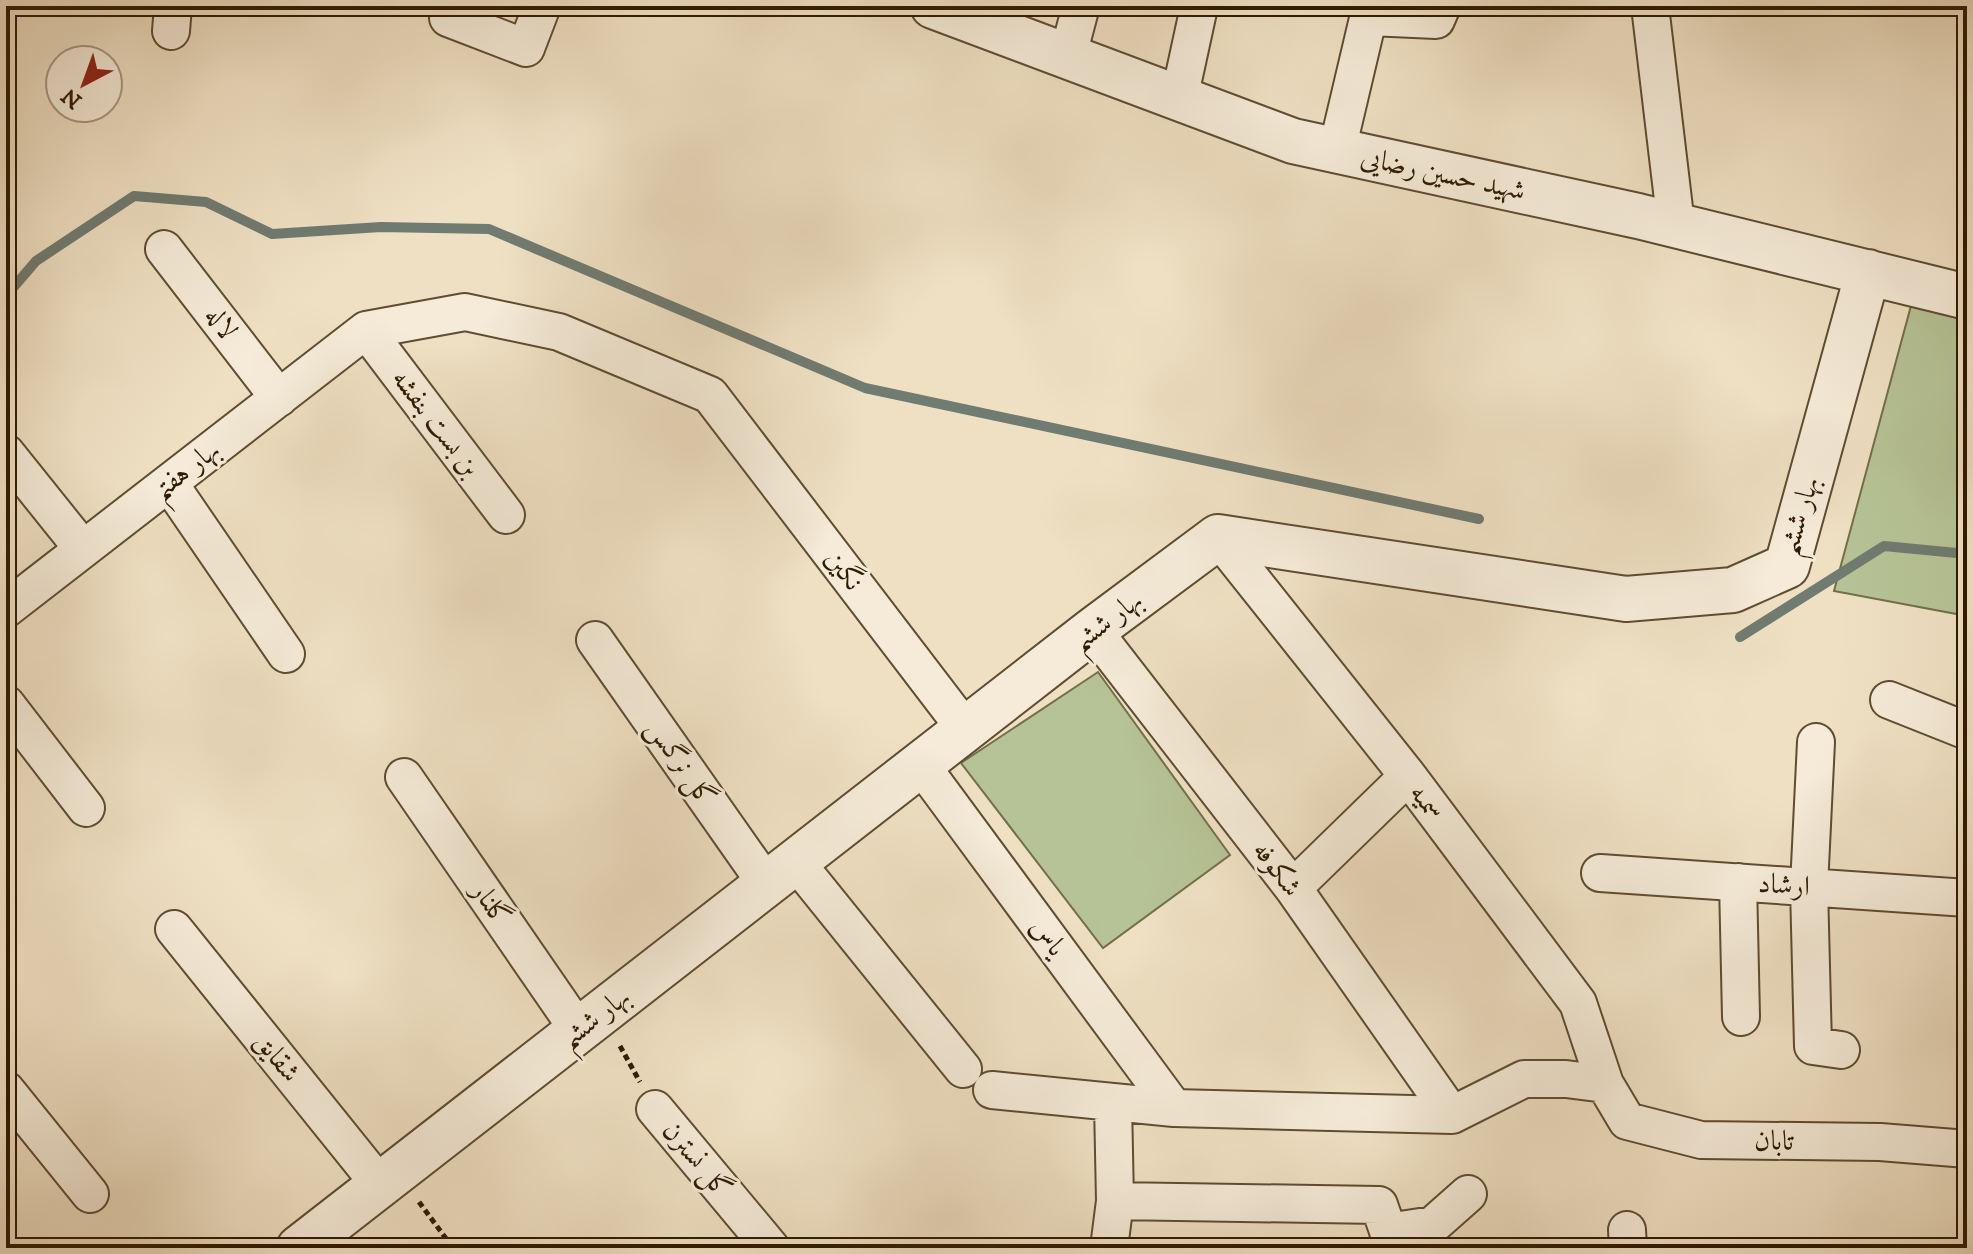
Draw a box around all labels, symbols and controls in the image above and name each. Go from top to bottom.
north arrow [44,44,124,124]
text: N [56,82,88,114]
street label: شهید حسین رضایی [1357,139,1529,209]
street label: لاله [197,299,245,347]
street label: بن بست بنفشه [384,362,488,484]
street label: بهار هفتم [145,432,233,515]
street label: بهار ششم [1770,472,1836,562]
street label: نگین [817,542,872,598]
street label: بهار ششم [1064,583,1155,666]
street label: گل نرگس [637,712,724,814]
street label: سمیه [1402,777,1452,827]
street label: شکوفه [1245,834,1309,904]
street label: ارشاد [1757,866,1811,904]
street label: گلنار [462,873,519,933]
street label: یاس [1022,911,1075,965]
street label: بهار ششم [552,979,643,1064]
street label: شقایق [246,1025,308,1089]
street label: گل نسترن [654,1114,740,1207]
street label: تابان [1754,1123,1795,1159]

